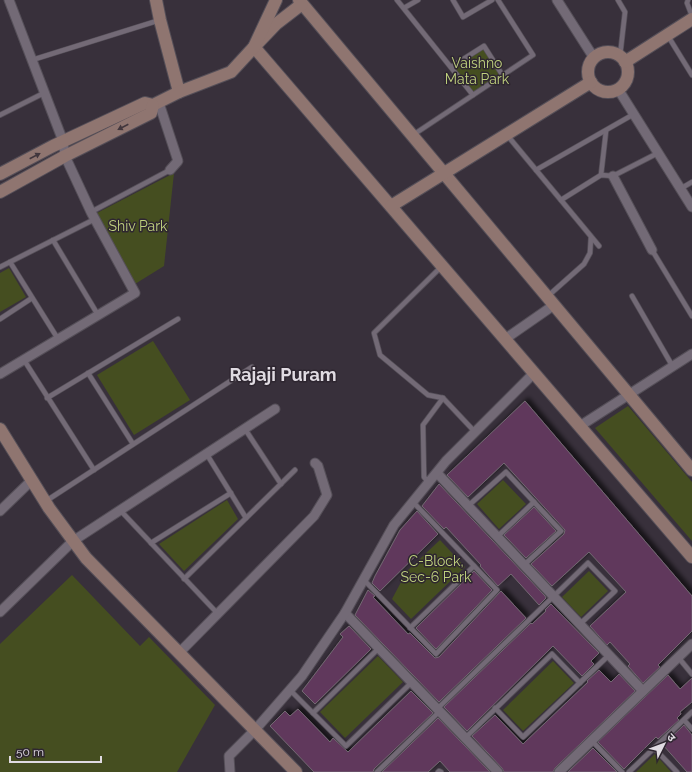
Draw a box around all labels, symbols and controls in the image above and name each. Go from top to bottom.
park label: Vaishno Mata Park [445,55,510,87]
one-way arrow [118,123,129,130]
one-way arrow [29,153,40,159]
park label: Shiv Park [109,218,168,234]
district label: Rajaji Puram [229,364,337,385]
park label: C-Block, Sec-6 Park [401,553,472,585]
north arrow [644,724,684,764]
text: उ [664,731,678,745]
scale bar [10,738,101,764]
text: 50 m [16,745,44,759]

